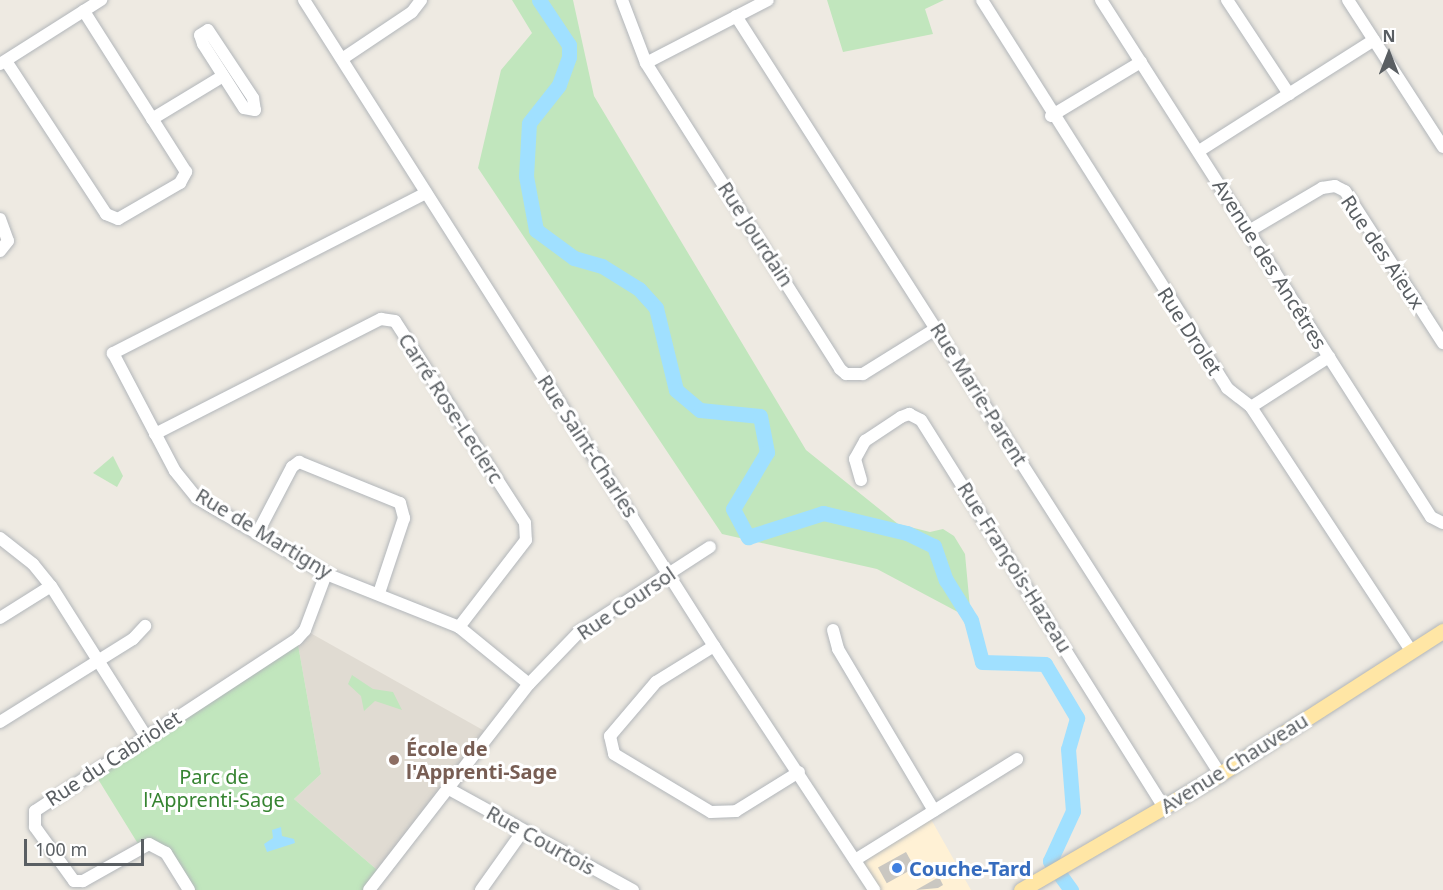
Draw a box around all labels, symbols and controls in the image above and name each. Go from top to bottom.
north arrow [1359,24,1419,84]
text: N [1382,25,1396,47]
street label: Avenue des Ancêtres [1208,175,1332,353]
street label: Rue Jourdain [713,177,799,291]
street label: Rue des Aïeux [1336,191,1430,313]
street label: Rue Drolet [1153,283,1227,379]
street label: Rue Marie-Parent [925,318,1033,470]
street label: Carré Rose-Leclerc [394,329,508,487]
street label: Rue Saint-Charles [533,370,643,522]
street label: Rue François-Hazeau [953,477,1077,657]
street label: Rue de Martigny [191,483,337,583]
street label: Rue Coursol [572,561,680,645]
street label: Rue du Cabriolet [41,705,185,811]
street label: Avenue Chauveau [1156,708,1312,818]
place label: École de l'Apprenti-Sage [406,736,557,783]
marker: École de l'Apprenti-Sage [387,753,401,767]
park label: Parc de l'Apprenti-Sage [143,765,285,812]
street label: Rue Courtois [482,800,600,880]
scale bar [27,827,147,865]
text: 100 m [35,837,87,861]
place label: Couche-Tard [909,856,1031,880]
marker: Couche-Tard [890,861,904,875]

